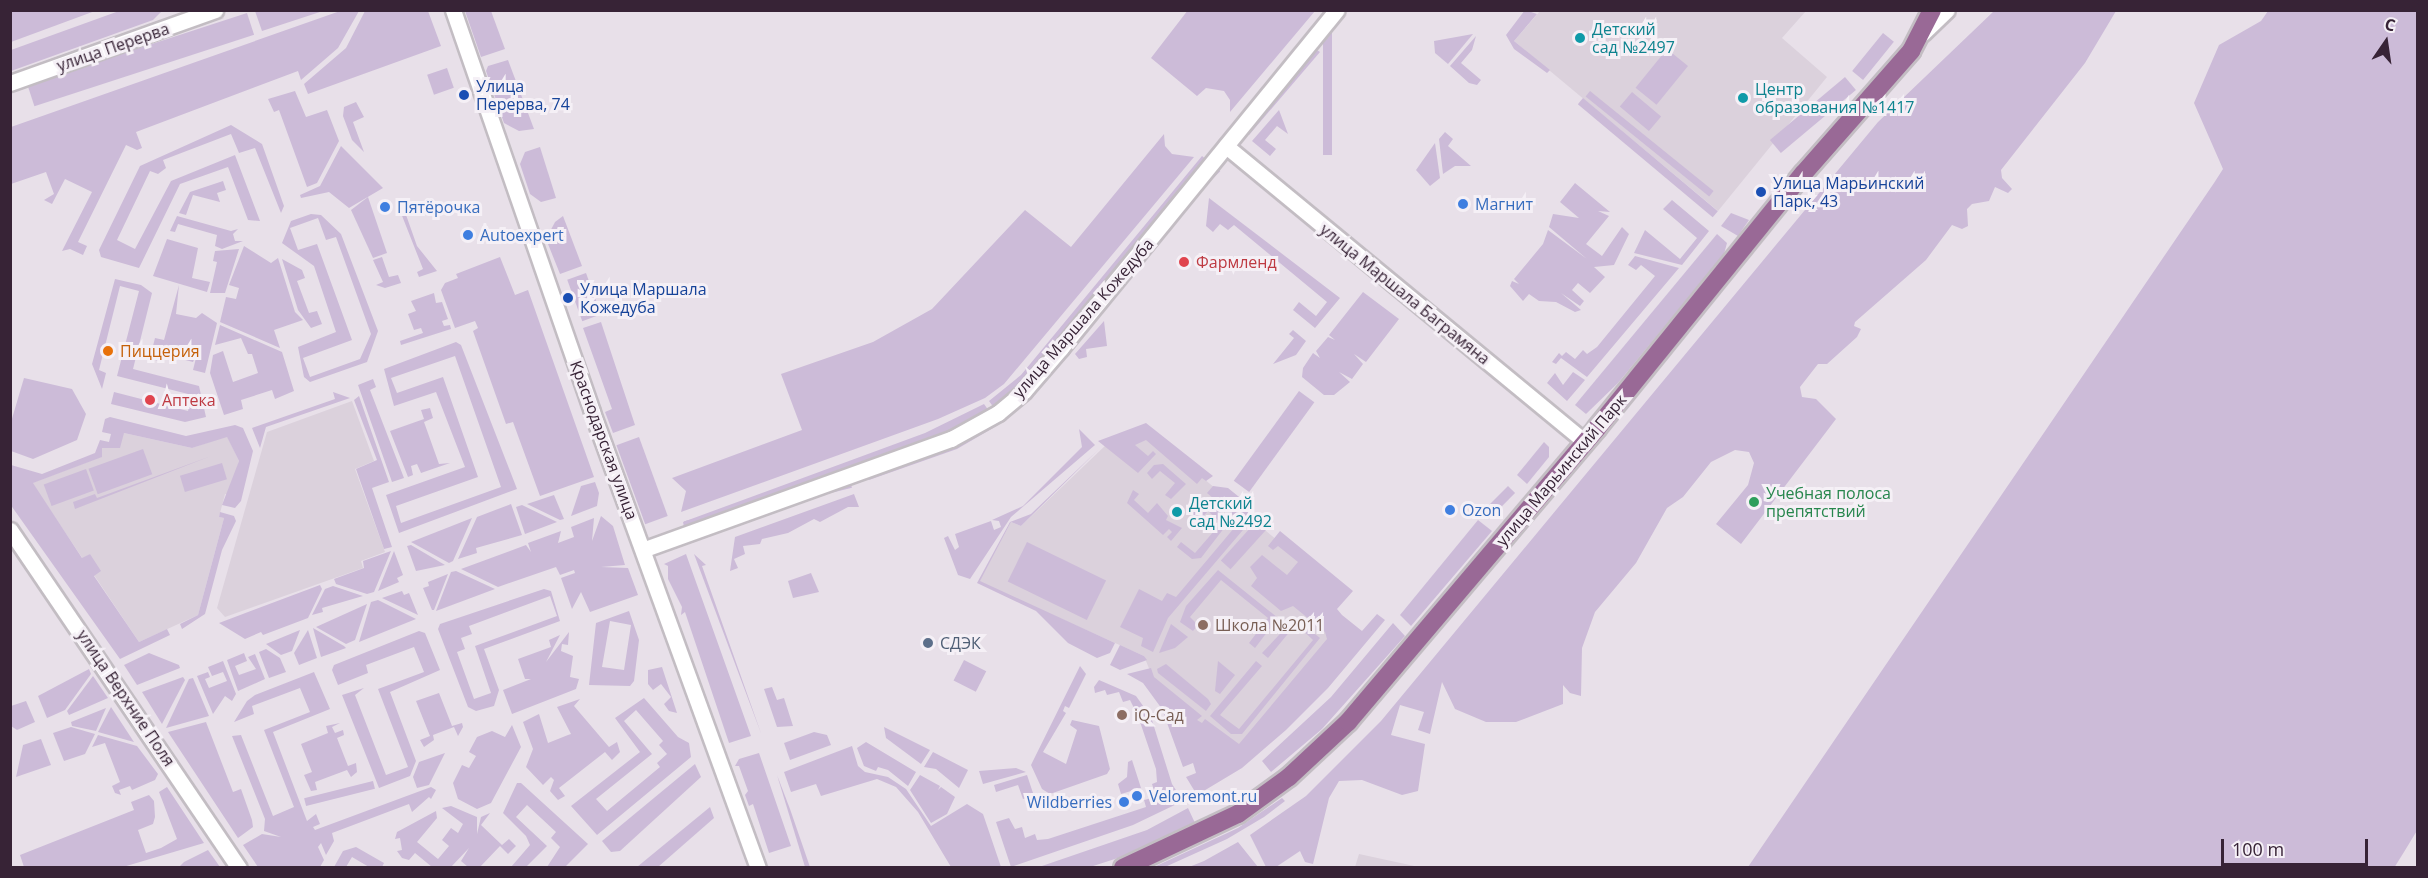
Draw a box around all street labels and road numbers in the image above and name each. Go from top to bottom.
street label: улица Перерва [54,19,172,75]
street label: улица Маршала Баграмяна [1316,220,1494,368]
street label: улица Маршала Кожедуба [1009,235,1157,401]
street label: Краснодарская улица [566,358,642,522]
street label: улица Марьинский Парк [1492,390,1630,550]
street label: улица Верхние Поля [73,626,179,770]

